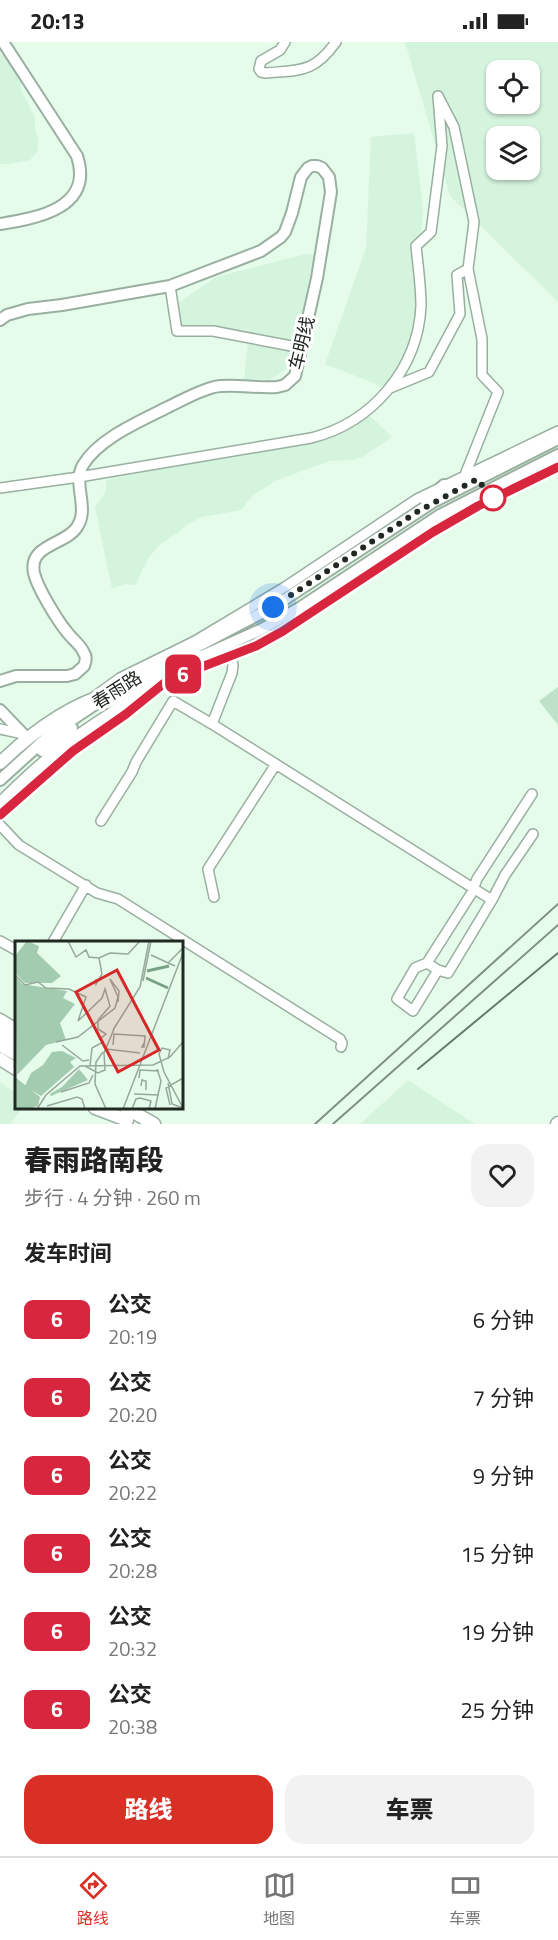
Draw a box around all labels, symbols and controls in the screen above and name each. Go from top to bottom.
text: 20:13 [30,4,85,38]
map controls [486,60,540,180]
button: locate [486,60,540,114]
button: layers [486,126,540,180]
street label: 车明线 [282,313,321,372]
unlabelled marker [480,485,506,511]
your location [258,592,288,622]
line badge: 6 [164,654,202,694]
text: 6 [177,658,189,690]
street label: 春雨路 [87,664,147,715]
inset map [15,941,183,1109]
text: 春雨路南段 [24,1138,164,1181]
button: heart [471,1144,534,1207]
text: 步行 · 4 分钟 · 260 m [24,1182,201,1213]
text: 发车时间 [24,1236,112,1270]
text: 公交 [108,1287,152,1321]
text: 6 [51,1303,63,1335]
text: 6 分钟 [473,1303,534,1337]
text: 20:19 [108,1321,157,1352]
text: 公交 [108,1365,152,1399]
text: 6 [51,1381,63,1413]
text: 7 分钟 [473,1381,534,1415]
text: 20:20 [108,1399,157,1430]
text: 公交 [108,1443,152,1477]
text: 6 [51,1459,63,1491]
text: 9 分钟 [473,1459,534,1493]
text: 20:22 [108,1477,157,1508]
text: 公交 [108,1521,152,1555]
text: 6 [51,1537,63,1569]
text: 15 分钟 [461,1537,534,1571]
text: 20:28 [108,1555,157,1586]
text: 公交 [108,1599,152,1633]
text: 6 [51,1615,63,1647]
text: 19 分钟 [461,1615,534,1649]
text: 20:32 [108,1633,157,1664]
text: 公交 [108,1677,152,1711]
text: 6 [51,1693,63,1725]
text: 25 分钟 [461,1693,534,1727]
text: 20:38 [108,1711,157,1742]
button: 路线 [24,1775,273,1844]
button: 车票 [285,1775,534,1844]
tab: 路线 [77,1869,110,1930]
tab: 地图 [263,1869,296,1930]
tab: 车票 [449,1869,482,1930]

